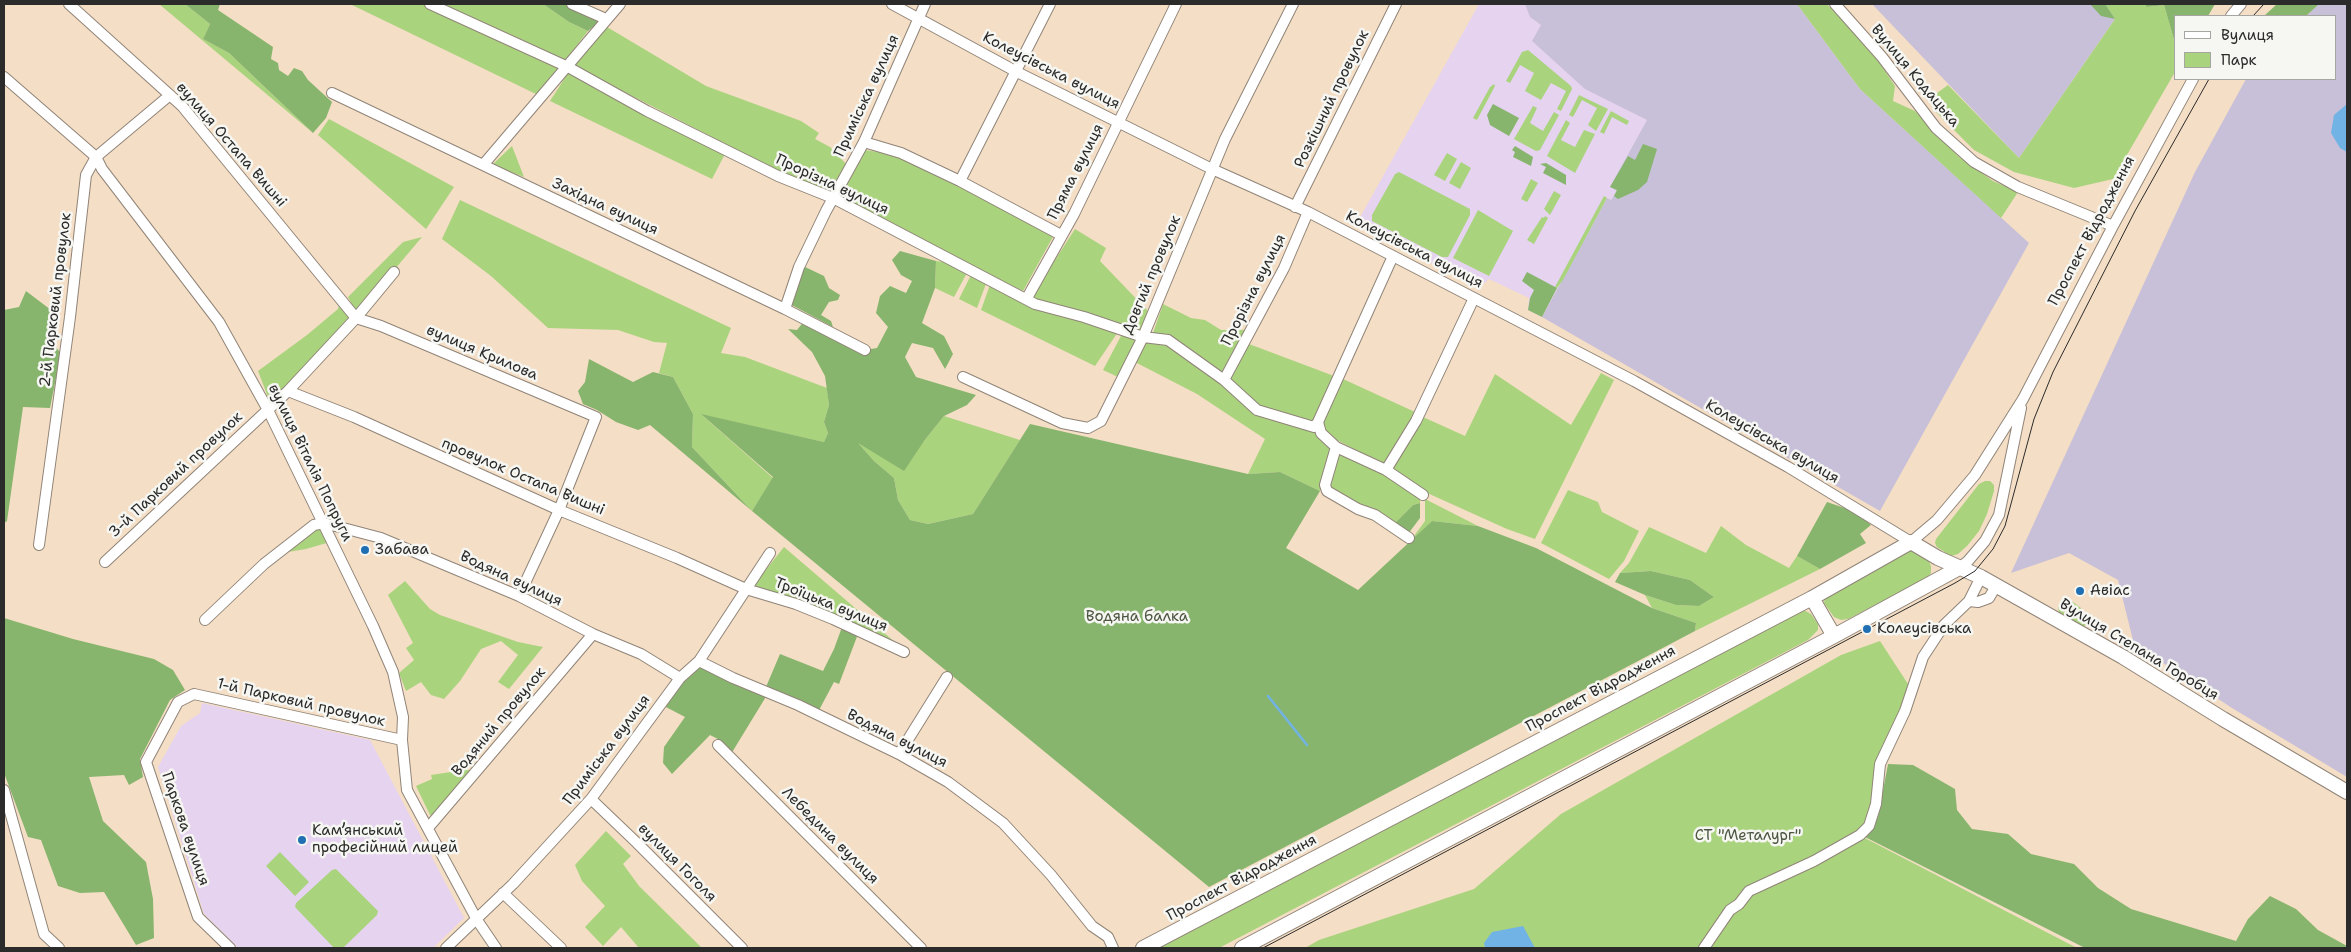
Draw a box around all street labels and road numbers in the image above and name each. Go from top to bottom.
street label: Вулиця Кодацька [1867,21,1963,131]
street label: Розкішний провулок [1291,27,1373,171]
street label: Колеусівська вулиця [979,29,1123,113]
street label: Приміська вулиця [831,32,903,160]
street label: вулиця Остапа Вишні [172,79,290,211]
street label: Пряма вулиця [1044,121,1108,223]
street label: Прорізна вулиця [773,151,891,219]
street label: Проспект Відродження [2045,153,2139,309]
street label: Західна вулиця [549,175,661,239]
street label: Колеусівська вулиця [1342,208,1486,292]
street label: 2-й Парковий провулок [36,212,76,388]
street label: Довгий провулок [1119,213,1185,337]
street label: Прорізна вулиця [1218,231,1290,349]
street label: вулиця Крилова [424,321,540,385]
street label: вулиця Віталія Попруги [264,381,356,545]
street label: Колеусівська вулиця [1702,396,1842,488]
street label: 3-й Парковий провулок [105,408,247,542]
street label: провулок Остапа Вишні [439,435,607,519]
street label: Водяна вулиця [457,548,565,610]
street label: Троїцька вулиця [772,574,890,636]
street label: Вулиця Степана Горобця [2056,595,2222,705]
street label: Проспект Відродження [1523,642,1679,736]
street label: Водяний провулок [448,664,550,780]
street label: 1-й Парковий провулок [215,675,387,731]
street label: Приміська вулиця [560,691,654,809]
street label: Водяна вулиця [844,706,950,772]
street label: Паркова вулиця [157,770,213,888]
street label: Лебедина вулиця [778,784,882,888]
street label: вулиця Гоголя [634,820,720,906]
street label: Проспект Відродження [1164,831,1320,925]

